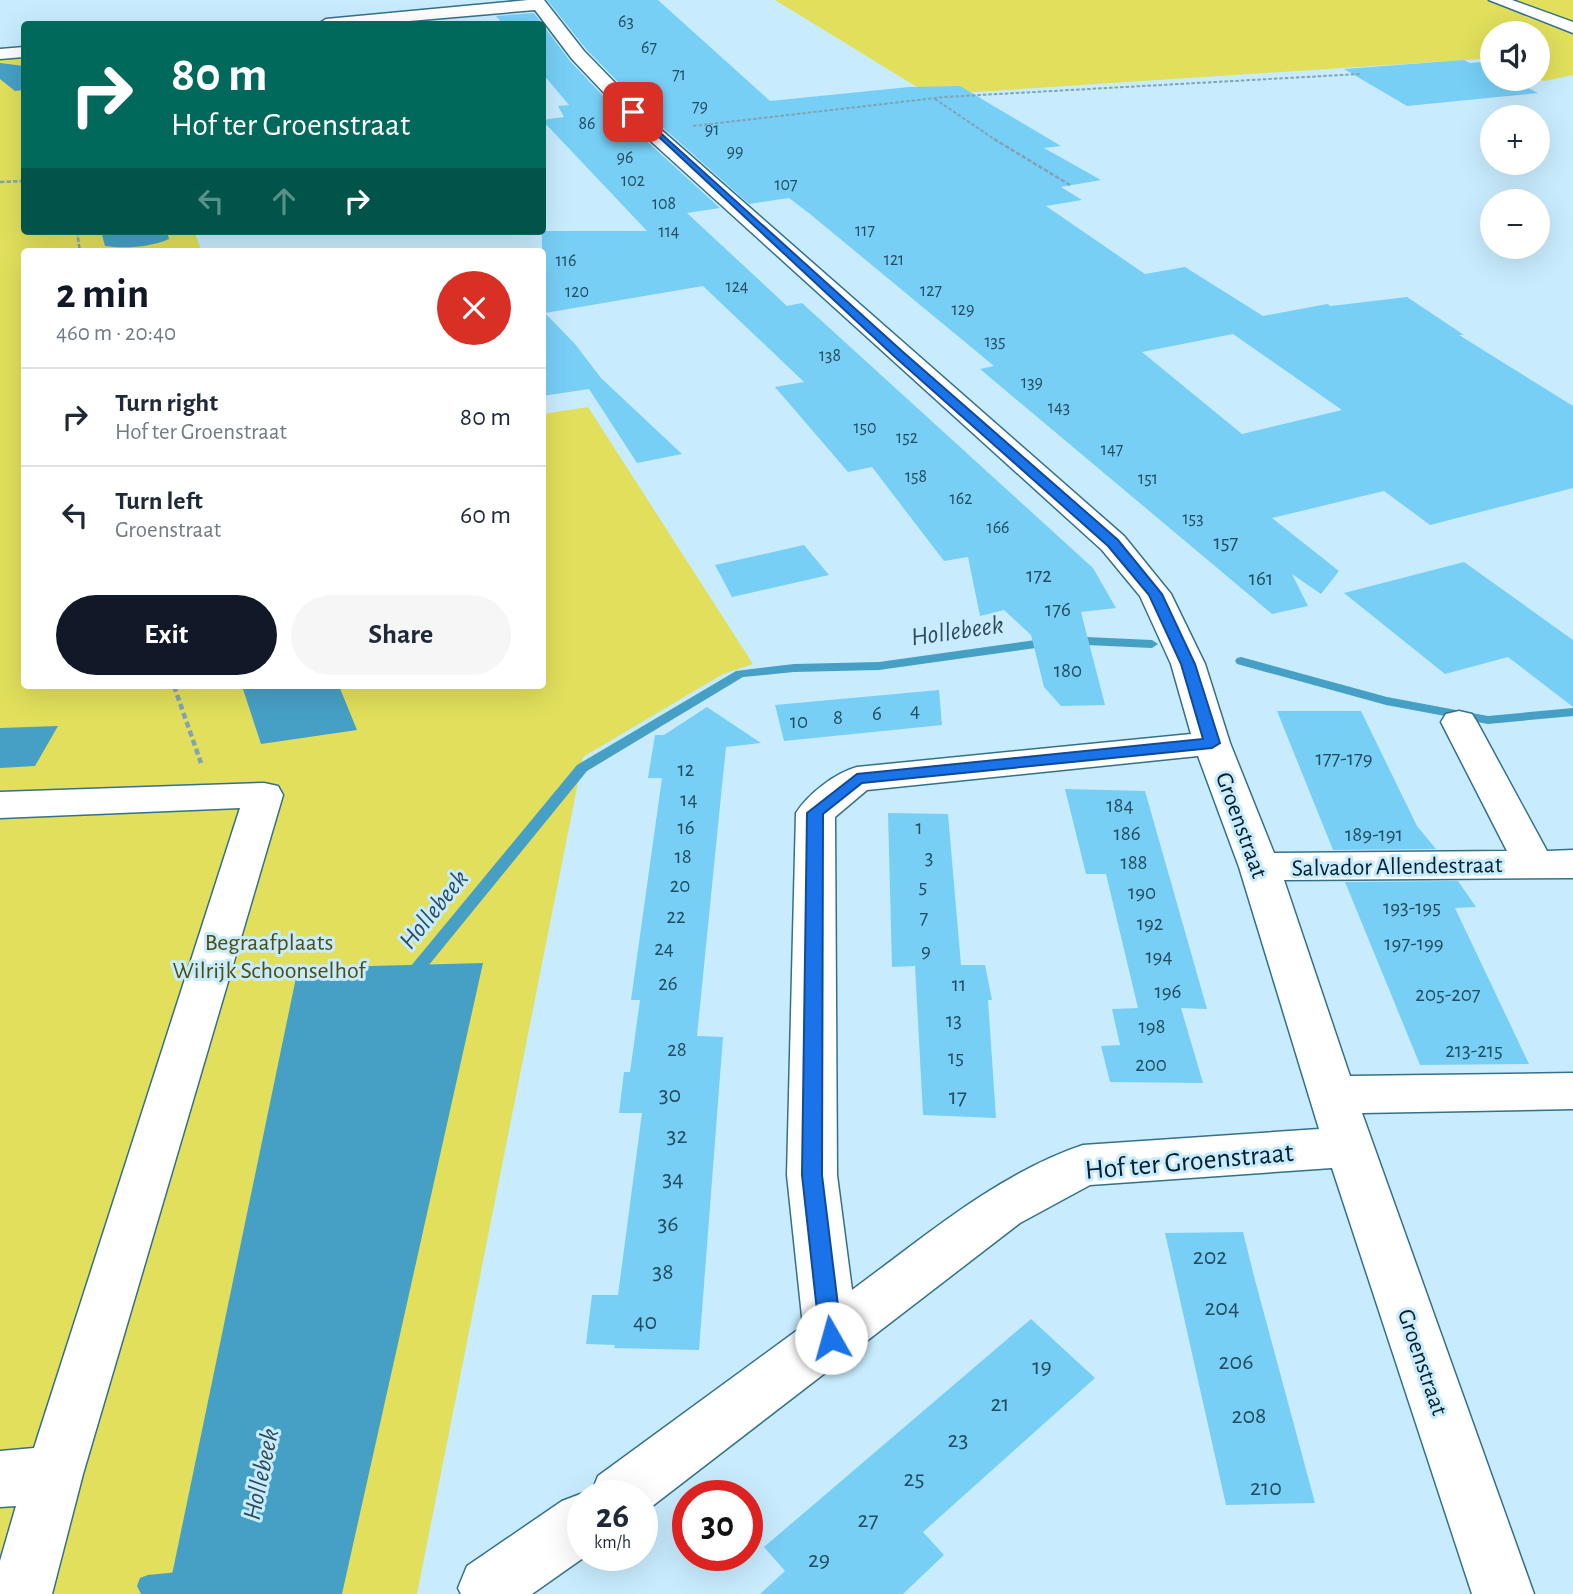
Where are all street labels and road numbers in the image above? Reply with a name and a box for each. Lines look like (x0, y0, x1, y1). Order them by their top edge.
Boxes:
street label: Groenstraat (1211, 769, 1271, 882)
street label: Salvador Allendestraat (1291, 853, 1503, 881)
street label: Hof ter Groenstraat (1084, 1139, 1295, 1185)
street label: Groenstraat (1393, 1306, 1452, 1419)

